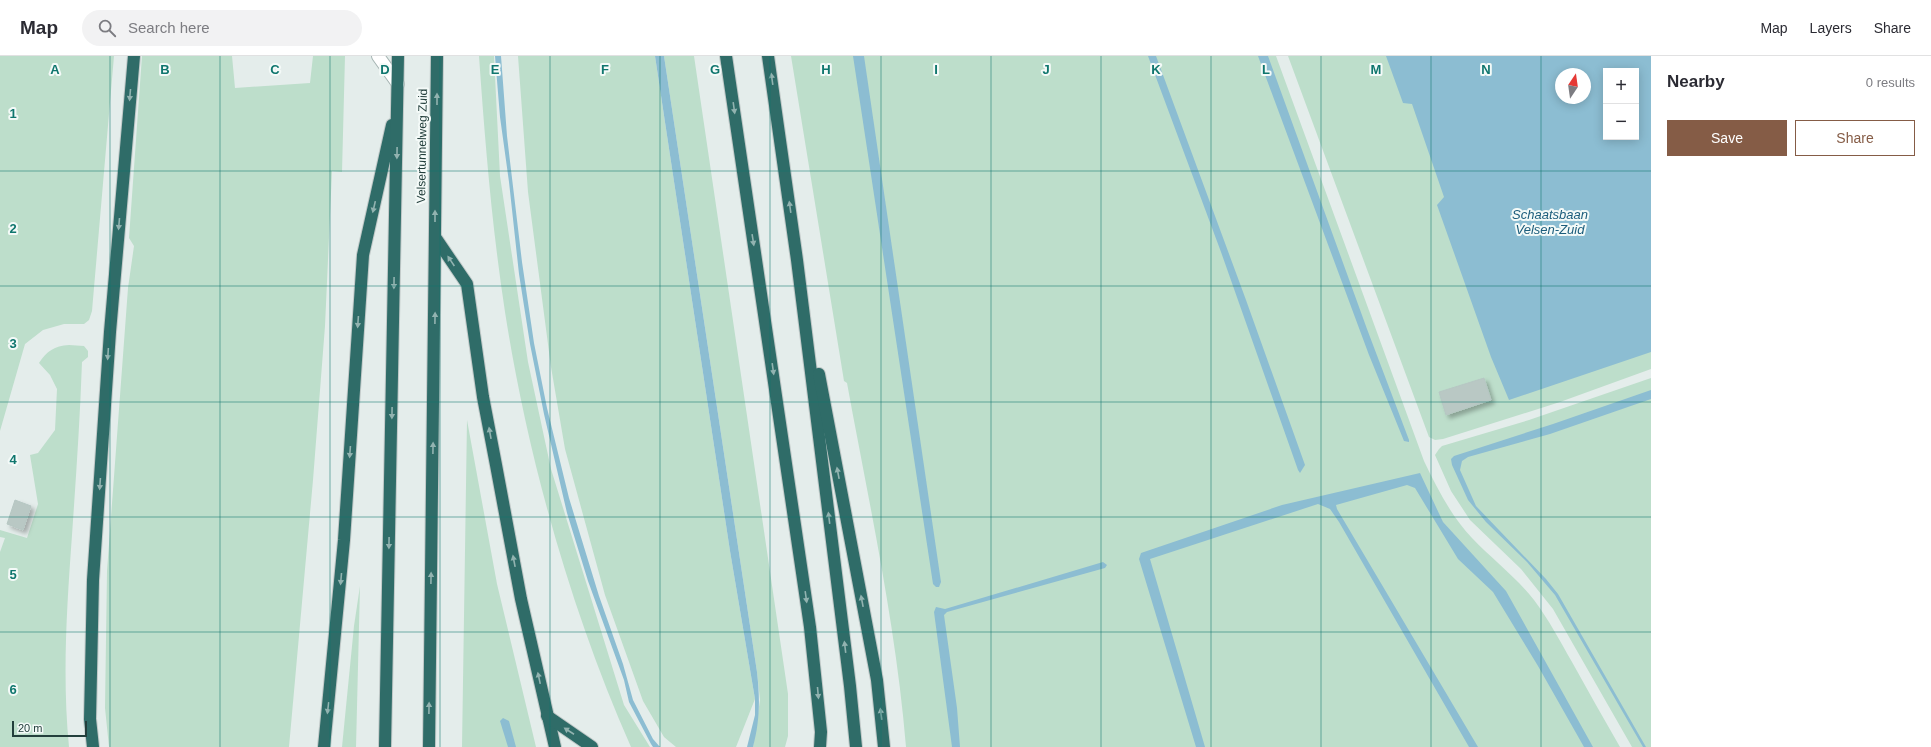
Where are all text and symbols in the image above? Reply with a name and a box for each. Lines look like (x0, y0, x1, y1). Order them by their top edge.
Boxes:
search box (82, 10, 362, 46)
text: Map (20, 17, 58, 38)
icon: search (96, 17, 118, 39)
text: Search here (128, 19, 210, 36)
text: Map (1760, 20, 1788, 36)
text: Layers (1810, 20, 1852, 36)
text: Share (1874, 20, 1911, 36)
text: A (50, 62, 60, 77)
text: B (160, 62, 170, 77)
text: C (270, 62, 280, 77)
text: D (380, 62, 390, 77)
text: E (491, 62, 500, 77)
text: F (601, 62, 609, 77)
text: G (710, 62, 720, 77)
text: H (821, 62, 831, 77)
text: I (934, 62, 938, 77)
text: J (1042, 62, 1050, 77)
text: K (1151, 62, 1161, 77)
text: L (1262, 62, 1270, 77)
text: M (1371, 62, 1381, 77)
text: N (1481, 62, 1491, 77)
north arrow (1555, 68, 1591, 104)
map controls (1603, 68, 1639, 140)
button: + (1603, 68, 1639, 104)
text: Nearby (1667, 72, 1725, 91)
one-way arrow (769, 73, 775, 85)
text: 0 results (1866, 75, 1915, 90)
one-way arrow (127, 89, 134, 101)
street label: Velsertunnelweg Zuid (414, 89, 430, 203)
one-way arrow (434, 92, 440, 105)
one-way arrow (731, 102, 737, 115)
button: − (1603, 104, 1639, 140)
text: 1 (9, 106, 17, 121)
button: Save (1667, 120, 1787, 156)
button: Share (1795, 120, 1915, 156)
one-way arrow (394, 147, 400, 160)
one-way arrow (370, 200, 376, 213)
one-way arrow (787, 201, 793, 213)
water label: Schaatsbaan Velsen-Zuid (1512, 207, 1588, 237)
one-way arrow (432, 209, 438, 222)
one-way arrow (115, 218, 122, 230)
text: 2 (9, 221, 17, 236)
one-way arrow (750, 234, 756, 247)
one-way arrow (447, 255, 455, 266)
one-way arrow (391, 277, 397, 290)
one-way arrow (432, 311, 438, 324)
one-way arrow (355, 316, 362, 328)
text: 3 (9, 336, 17, 351)
one-way arrow (105, 348, 112, 360)
one-way arrow (770, 363, 776, 375)
one-way arrow (389, 407, 395, 420)
one-way arrow (487, 427, 493, 439)
one-way arrow (430, 441, 436, 454)
one-way arrow (347, 446, 353, 459)
text: 4 (9, 452, 17, 467)
one-way arrow (834, 467, 840, 479)
one-way arrow (96, 478, 103, 490)
one-way arrow (826, 512, 832, 524)
one-way arrow (386, 537, 392, 550)
one-way arrow (511, 555, 517, 567)
text: 5 (9, 567, 17, 582)
one-way arrow (428, 571, 434, 584)
one-way arrow (338, 573, 344, 585)
one-way arrow (802, 591, 809, 603)
one-way arrow (859, 595, 865, 607)
one-way arrow (842, 641, 848, 653)
one-way arrow (535, 672, 541, 684)
text: 6 (9, 682, 17, 697)
one-way arrow (815, 687, 821, 699)
one-way arrow (426, 701, 432, 714)
one-way arrow (325, 702, 331, 714)
one-way arrow (878, 708, 884, 720)
scale bar (12, 719, 87, 738)
text: 20 m (18, 722, 42, 734)
one-way arrow (563, 727, 575, 734)

